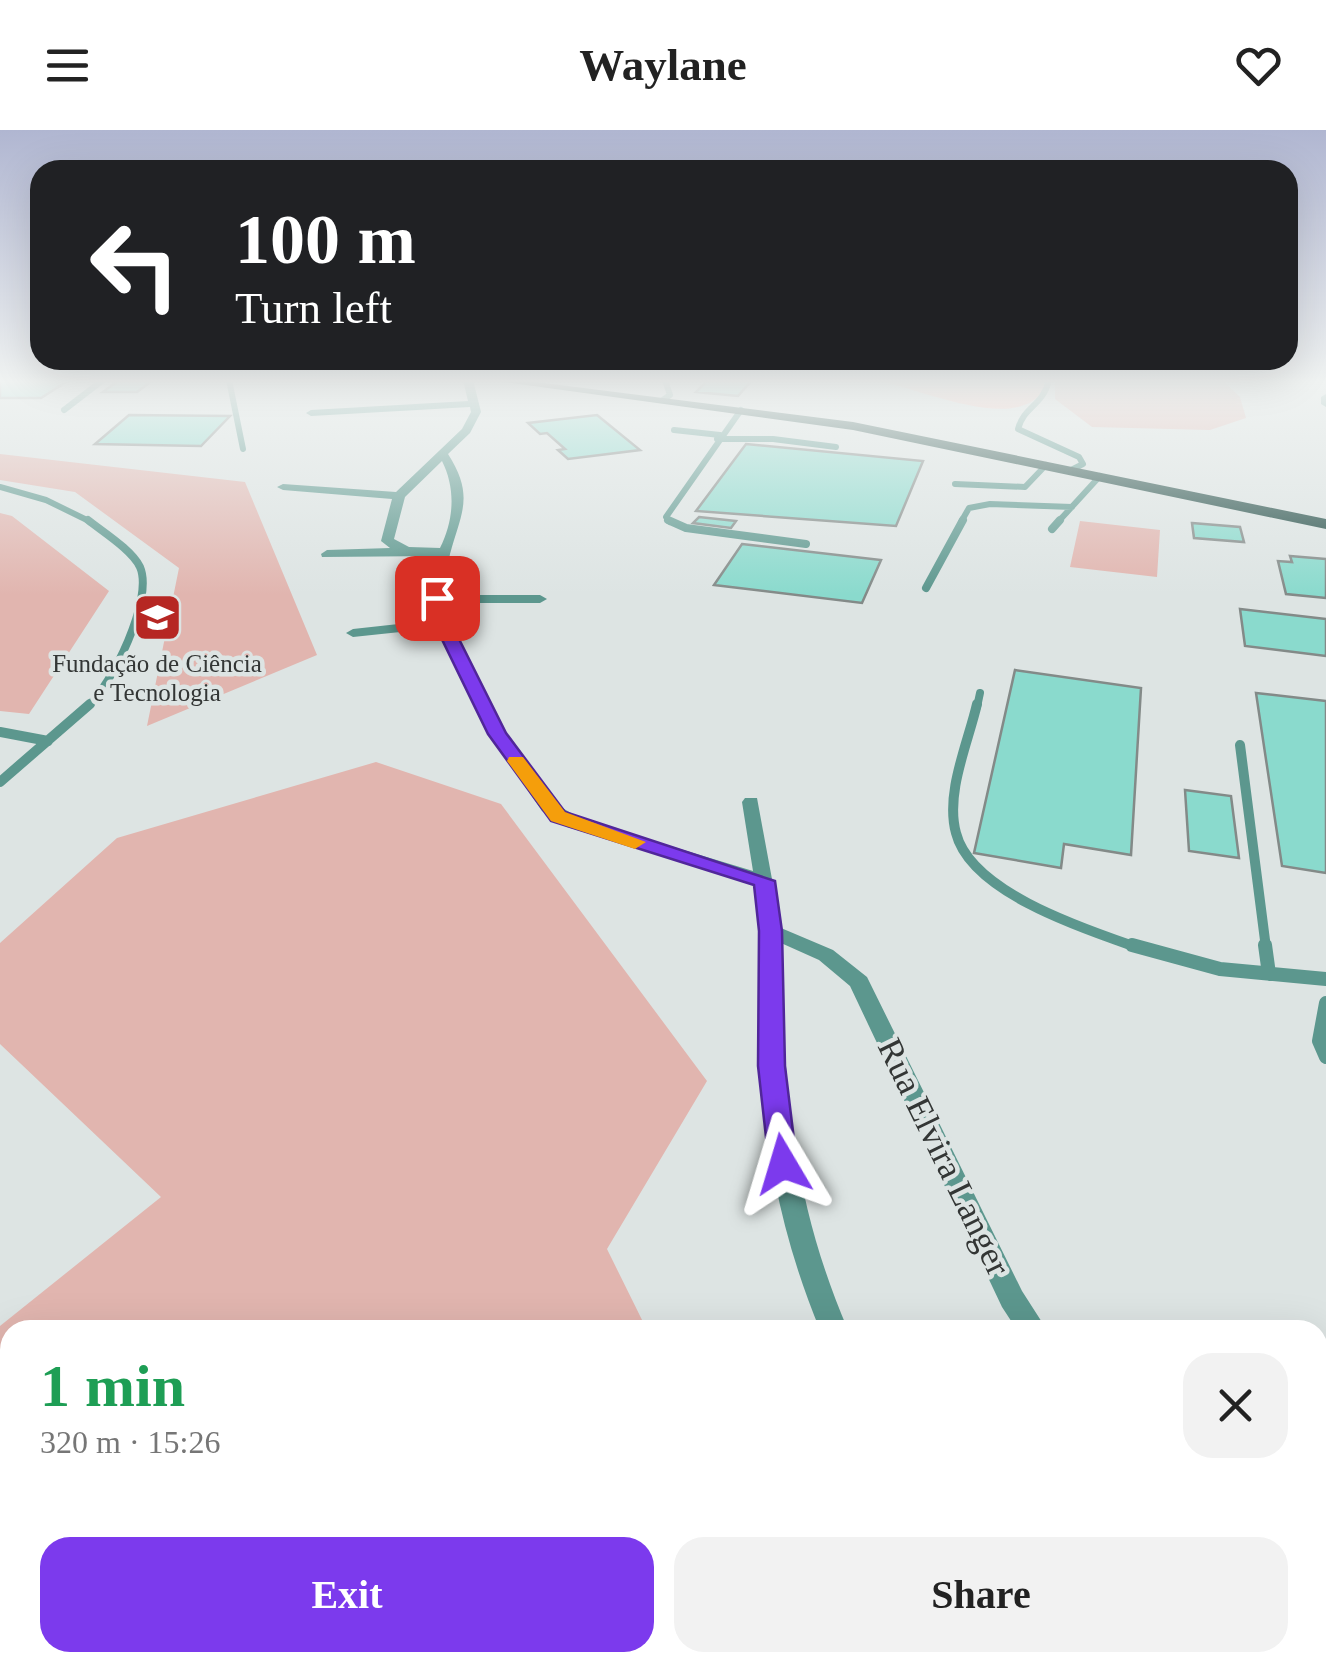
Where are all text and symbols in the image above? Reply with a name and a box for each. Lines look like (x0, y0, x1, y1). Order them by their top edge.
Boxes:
icon: menu (40, 38, 95, 93)
icon: heart (1231, 38, 1286, 93)
text: Waylane (579, 40, 747, 90)
icon: left (70, 200, 200, 330)
text: 100 m (235, 201, 416, 278)
text: Turn left (235, 283, 392, 333)
pin (395, 556, 480, 641)
icon: arrive (410, 571, 465, 626)
school or university icon: Fundação de Ciência e Tecnologia (131, 591, 183, 643)
place label: Fundação de Ciência e Tecnologia (52, 650, 262, 706)
street label: Rua Elvira Langer (870, 1032, 1018, 1282)
position arrow (731, 1112, 835, 1216)
text: 1 min (40, 1353, 185, 1419)
button: close (1183, 1353, 1288, 1458)
text: 320 m · 15:26 (40, 1424, 220, 1460)
button: Exit (40, 1537, 654, 1652)
button: Share (674, 1537, 1288, 1652)

